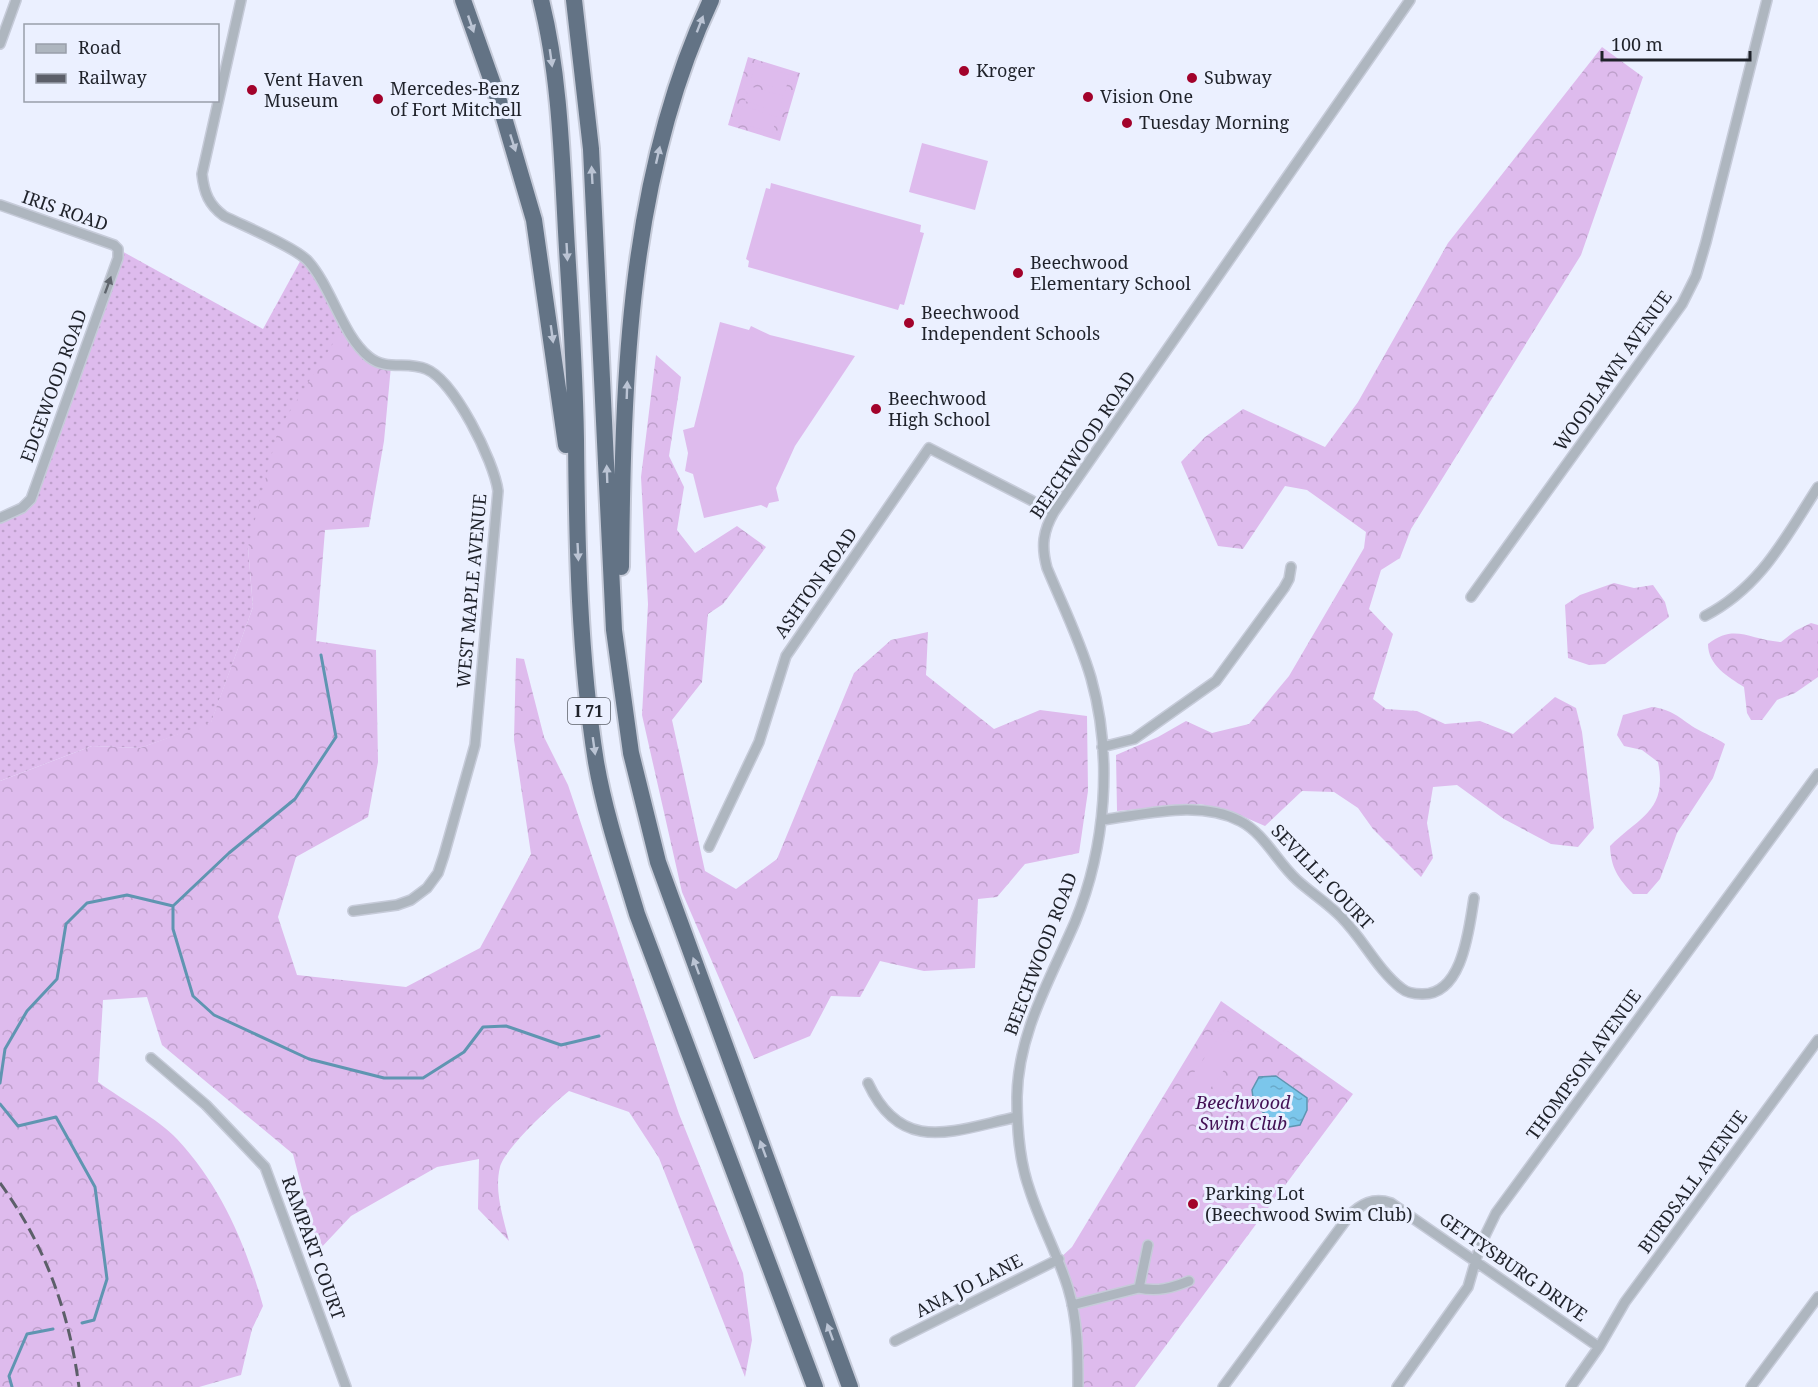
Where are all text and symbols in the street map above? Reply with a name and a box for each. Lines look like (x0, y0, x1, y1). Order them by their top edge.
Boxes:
one-way arrow (467, 15, 477, 33)
one-way arrow (696, 15, 705, 33)
legend (24, 24, 219, 102)
scale bar (1602, 24, 1750, 62)
text: 100 m (1611, 32, 1663, 56)
text: Road (78, 35, 121, 59)
one-way arrow (547, 48, 556, 67)
place label: Kroger (976, 58, 1036, 82)
marker: Kroger (957, 64, 971, 78)
text: Railway (78, 65, 148, 89)
place label: Subway (1204, 65, 1273, 89)
place label: Vent Haven Museum (264, 67, 364, 112)
marker: Subway (1185, 71, 1199, 85)
place label: Mercedes-Benz of Fort Mitchell (390, 76, 522, 121)
marker: Vent Haven Museum (245, 83, 259, 97)
place label: Vision One (1100, 84, 1193, 108)
marker: Vision One (1081, 90, 1095, 104)
marker: Mercedes-Benz of Fort Mitchell (371, 92, 385, 106)
place label: Tuesday Morning (1139, 110, 1290, 134)
marker: Tuesday Morning (1120, 116, 1134, 130)
one-way arrow (509, 134, 518, 152)
one-way arrow (654, 146, 663, 165)
one-way arrow (587, 165, 597, 184)
street label: IRIS ROAD (19, 184, 112, 236)
one-way arrow (563, 242, 572, 261)
place label: Beechwood Elementary School (1030, 250, 1191, 295)
marker: Beechwood Elementary School (1011, 266, 1025, 280)
one-way arrow (103, 276, 113, 294)
street label: WOODLAWN AVENUE (1548, 285, 1677, 455)
place label: Beechwood Independent Schools (921, 300, 1100, 345)
street label: EDGEWOOD ROAD (14, 306, 92, 466)
marker: Beechwood Independent Schools (902, 316, 916, 330)
one-way arrow (547, 324, 556, 343)
street label: BEECHWOOD ROAD (1024, 366, 1140, 523)
one-way arrow (622, 380, 631, 399)
place label: Beechwood High School (888, 386, 991, 431)
marker: Beechwood High School (869, 402, 883, 416)
one-way arrow (602, 465, 611, 484)
street label: WEST MAPLE AVENUE (451, 493, 491, 689)
street label: ASHTON ROAD (768, 523, 862, 642)
one-way arrow (573, 542, 582, 561)
road number: I 71 (568, 698, 610, 724)
one-way arrow (590, 736, 599, 755)
street label: SEVILLE COURT (1266, 819, 1379, 934)
street label: BEECHWOOD ROAD (998, 869, 1082, 1039)
one-way arrow (691, 957, 700, 975)
street label: THOMPSON AVENUE (1520, 984, 1646, 1144)
park label: Beechwood Swim Club (1195, 1090, 1291, 1135)
street label: BURDSALL AVENUE (1632, 1105, 1752, 1258)
one-way arrow (758, 1140, 767, 1158)
street label: RAMPART COURT (277, 1173, 351, 1323)
place label: Parking Lot (Beechwood Swim Club) (1205, 1181, 1413, 1226)
marker: Parking Lot (Beechwood Swim Club) (1186, 1197, 1200, 1211)
street label: GETTYSBURG DRIVE (1435, 1206, 1592, 1326)
street label: ANA JO LANE (911, 1248, 1026, 1322)
one-way arrow (824, 1323, 834, 1341)

